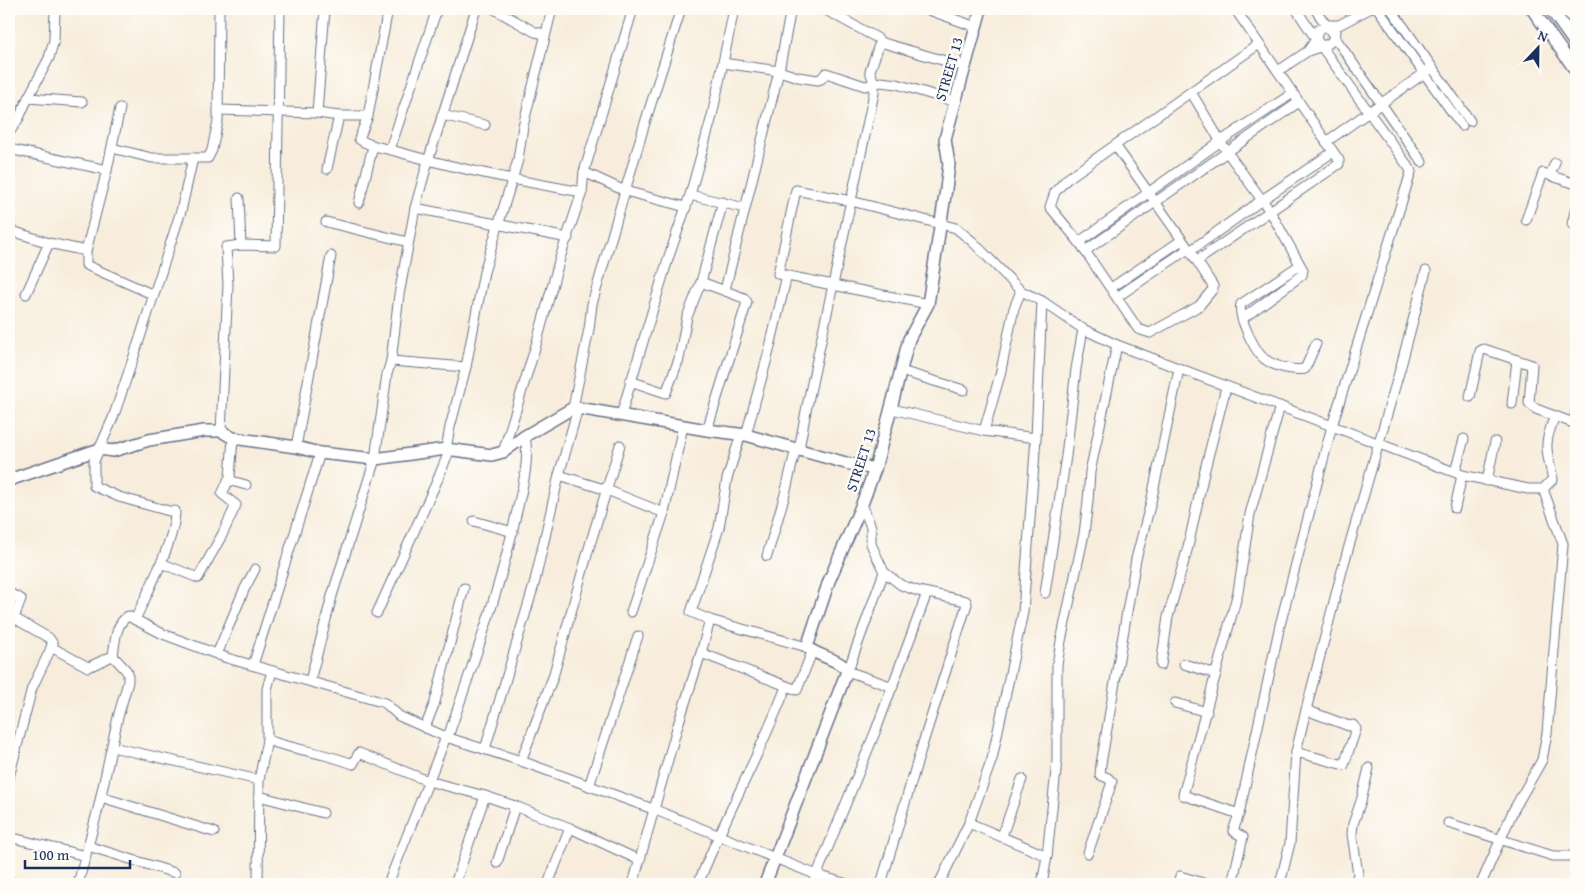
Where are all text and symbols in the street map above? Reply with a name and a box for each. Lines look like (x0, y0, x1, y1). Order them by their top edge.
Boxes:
north arrow (1512, 22, 1562, 72)
text: N (1535, 25, 1552, 47)
street label: STREET 13 (929, 34, 968, 103)
street label: STREET 13 (840, 425, 881, 494)
scale bar (25, 838, 130, 870)
text: 100 m (32, 844, 70, 865)

